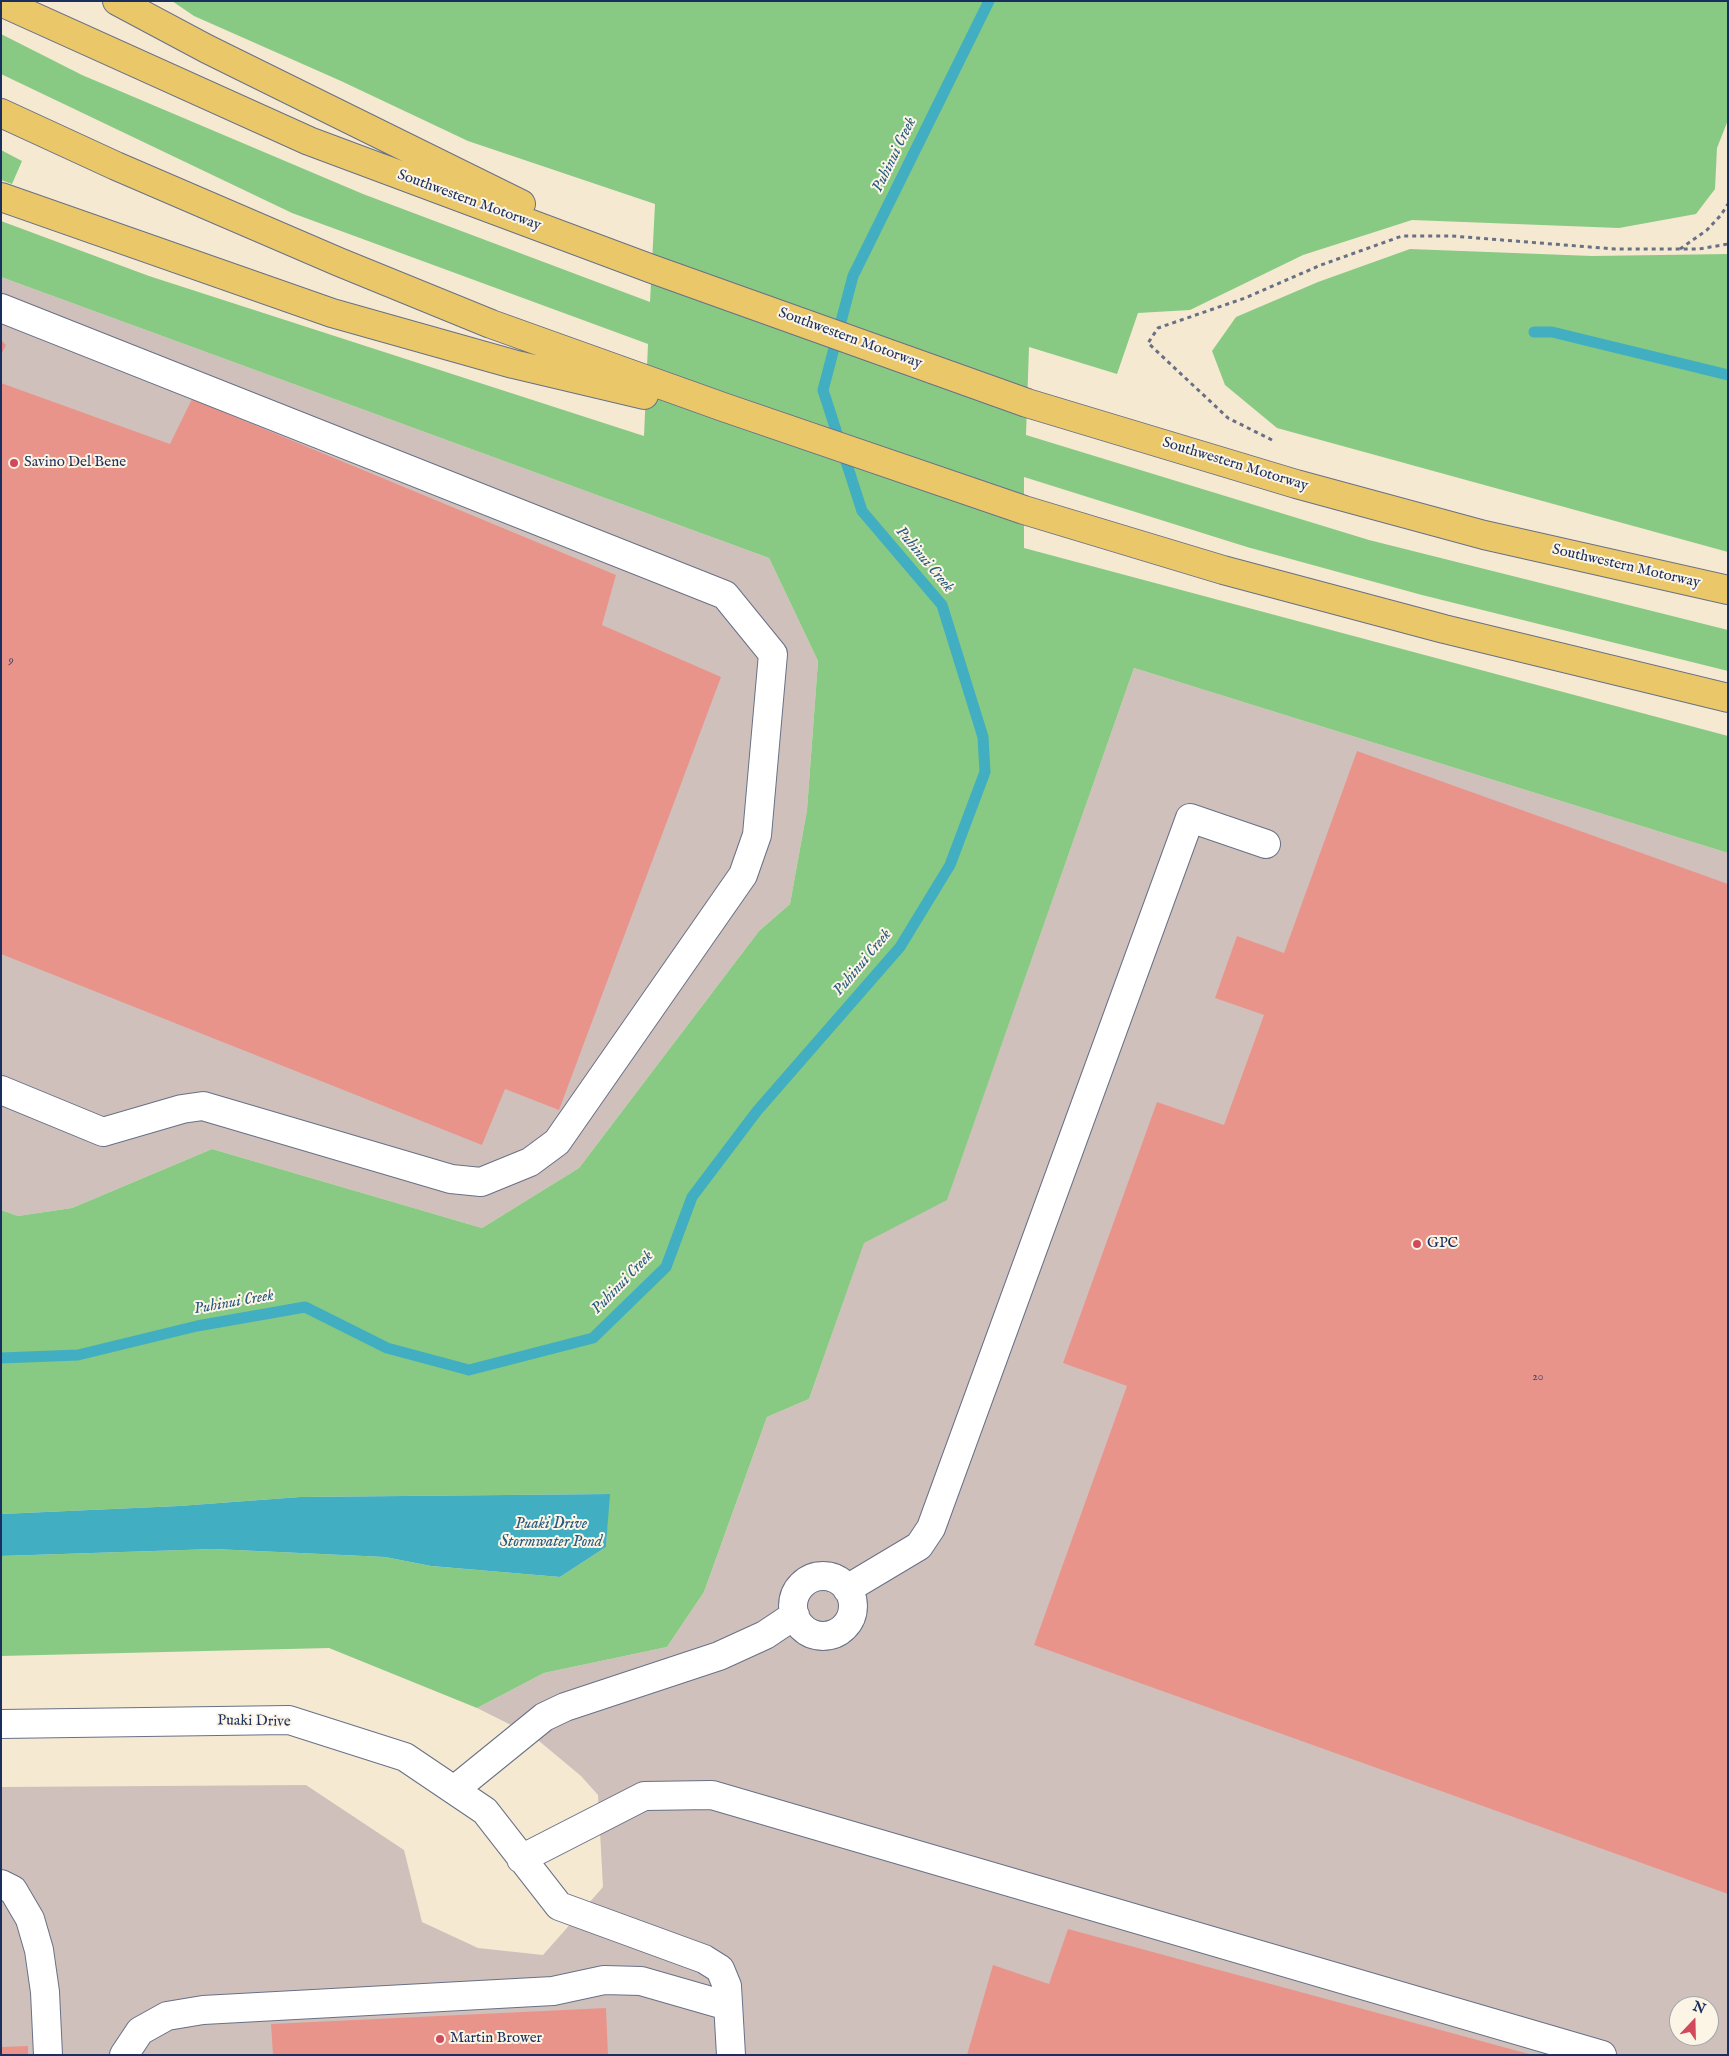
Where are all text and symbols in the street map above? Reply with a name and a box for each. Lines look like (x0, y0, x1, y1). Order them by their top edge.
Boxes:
water label: Puhinui Creek (869, 114, 921, 196)
street label: Southwestern Motorway (395, 167, 543, 235)
street label: Southwestern Motorway (776, 305, 924, 373)
street label: Southwestern Motorway (1160, 434, 1310, 496)
place label: Savino Del Bene (24, 454, 126, 472)
marker: Savino Del Bene (8, 457, 20, 469)
water label: Puhinui Creek (891, 523, 957, 597)
street label: Southwestern Motorway (1550, 541, 1702, 593)
house number: 9 (8, 655, 14, 669)
water label: Puhinui Creek (830, 926, 896, 1000)
place label: GPC (1427, 1235, 1458, 1253)
marker: GPC (1411, 1238, 1423, 1250)
water label: Puhinui Creek (588, 1247, 658, 1319)
water label: Puhinui Creek (193, 1287, 275, 1319)
house number: 20 (1532, 1371, 1544, 1385)
water label: Puaki Drive Stormwater Pond (500, 1515, 602, 1553)
street label: Puaki Drive (217, 1712, 291, 1732)
north arrow (1669, 1996, 1719, 2046)
text: N (1690, 1997, 1708, 2019)
place label: Martin Brower (450, 2030, 542, 2048)
marker: Martin Brower (434, 2033, 446, 2045)

